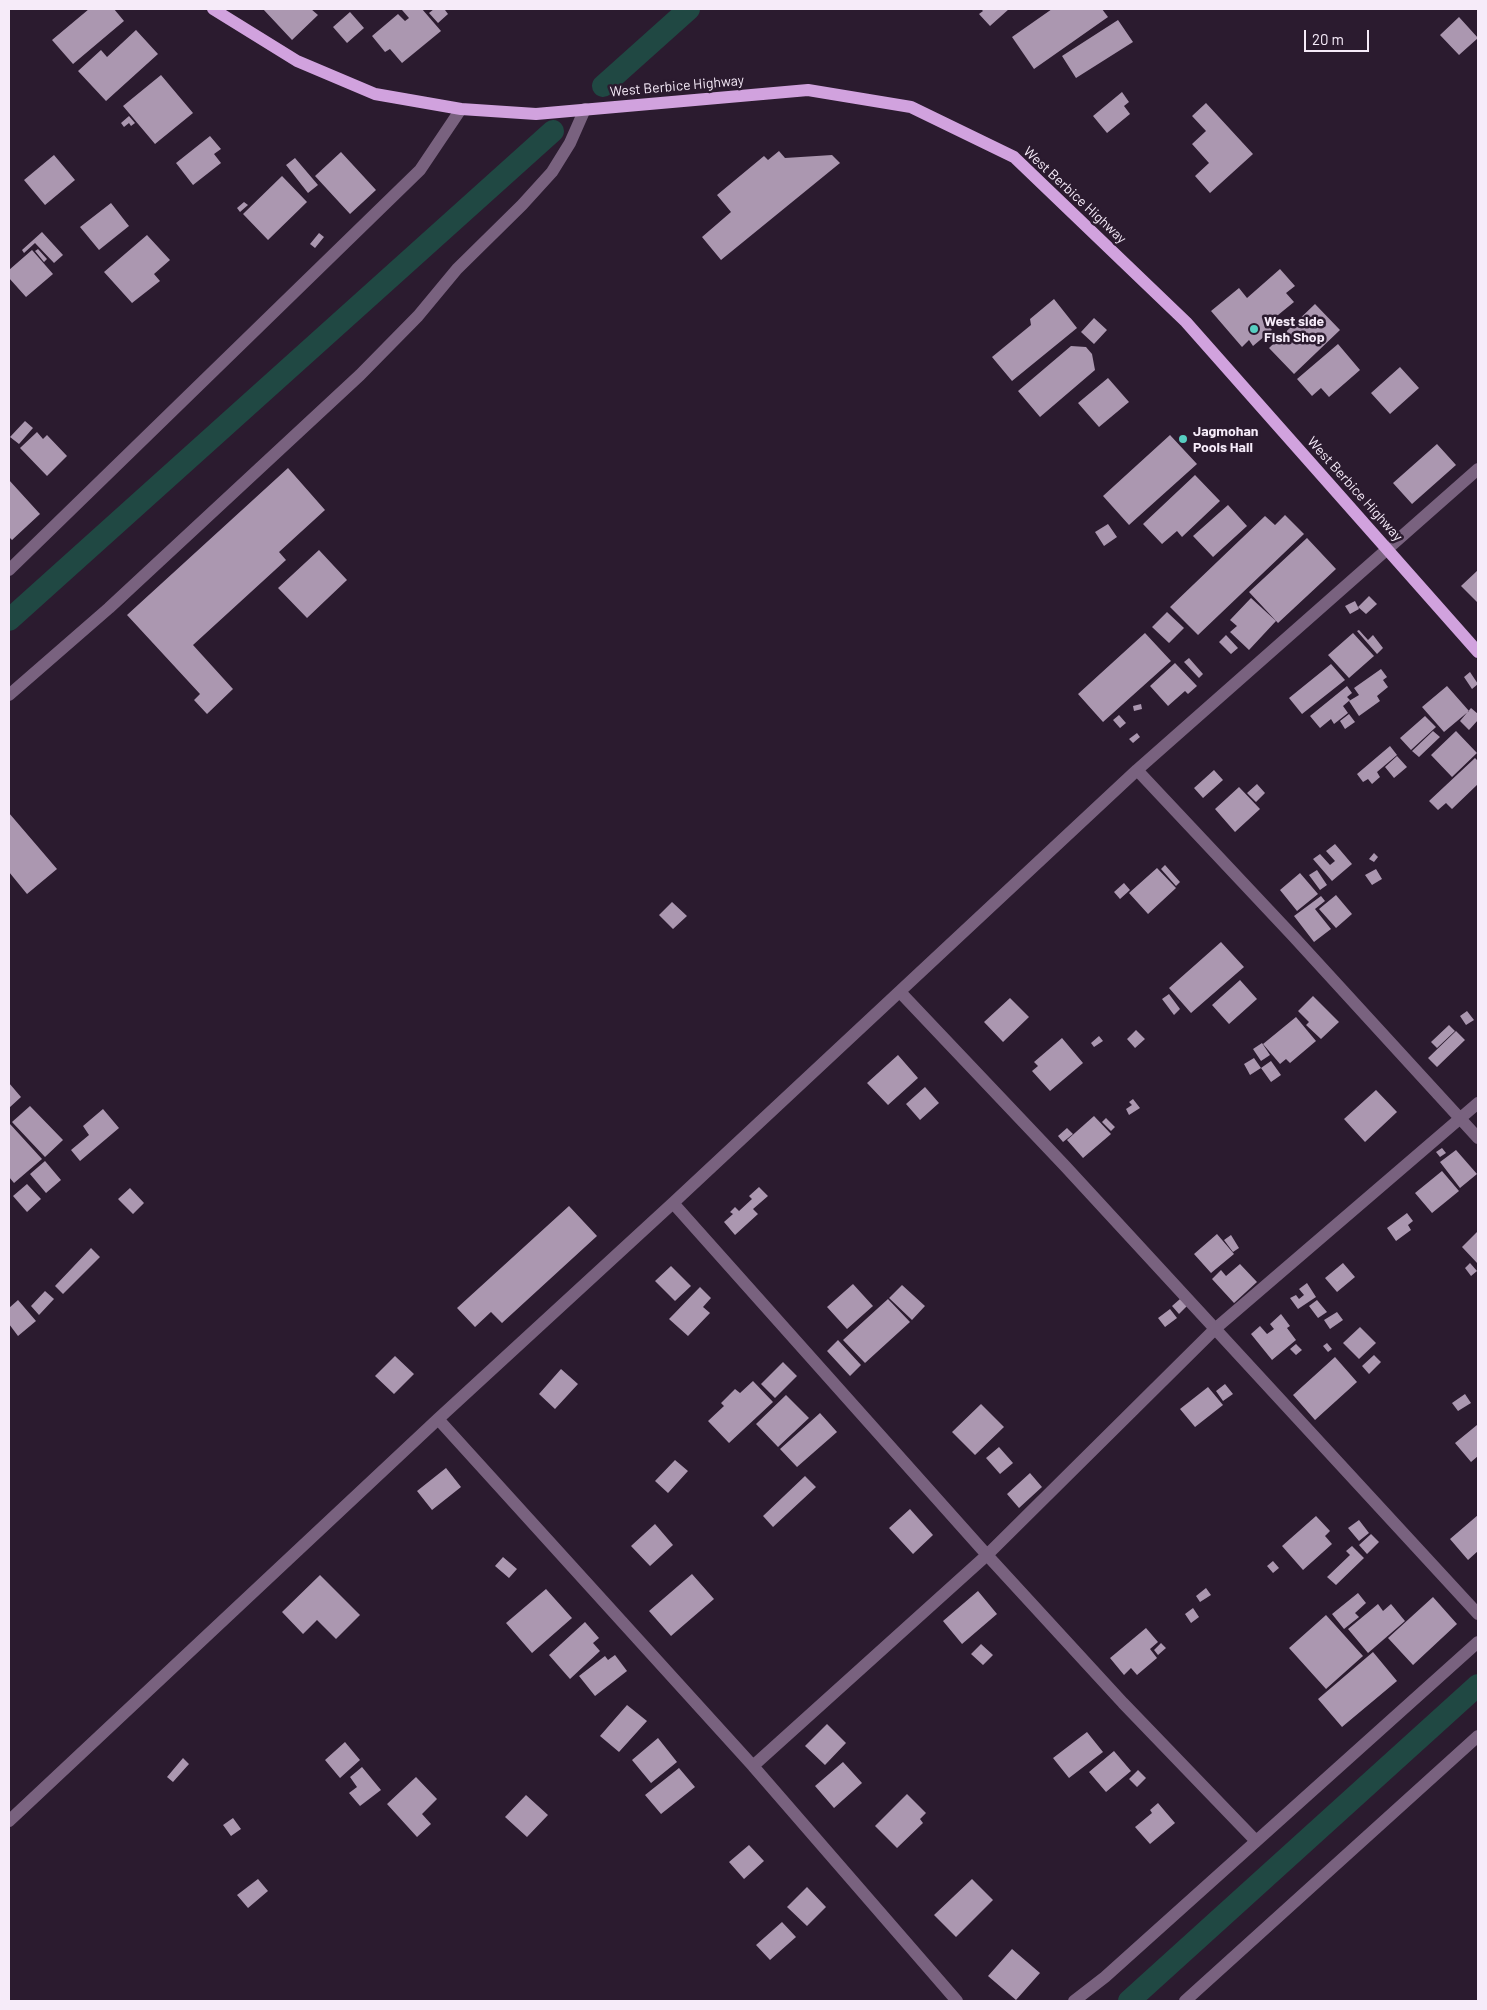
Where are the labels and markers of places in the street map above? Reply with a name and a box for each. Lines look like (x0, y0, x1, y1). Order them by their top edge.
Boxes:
place label: West side Fish Shop (1264, 313, 1325, 346)
marker: West side Fish Shop (1248, 323, 1260, 335)
place label: Jagmohan Pools Hall (1193, 423, 1258, 456)
marker: Jagmohan Pools Hall (1177, 433, 1189, 445)

